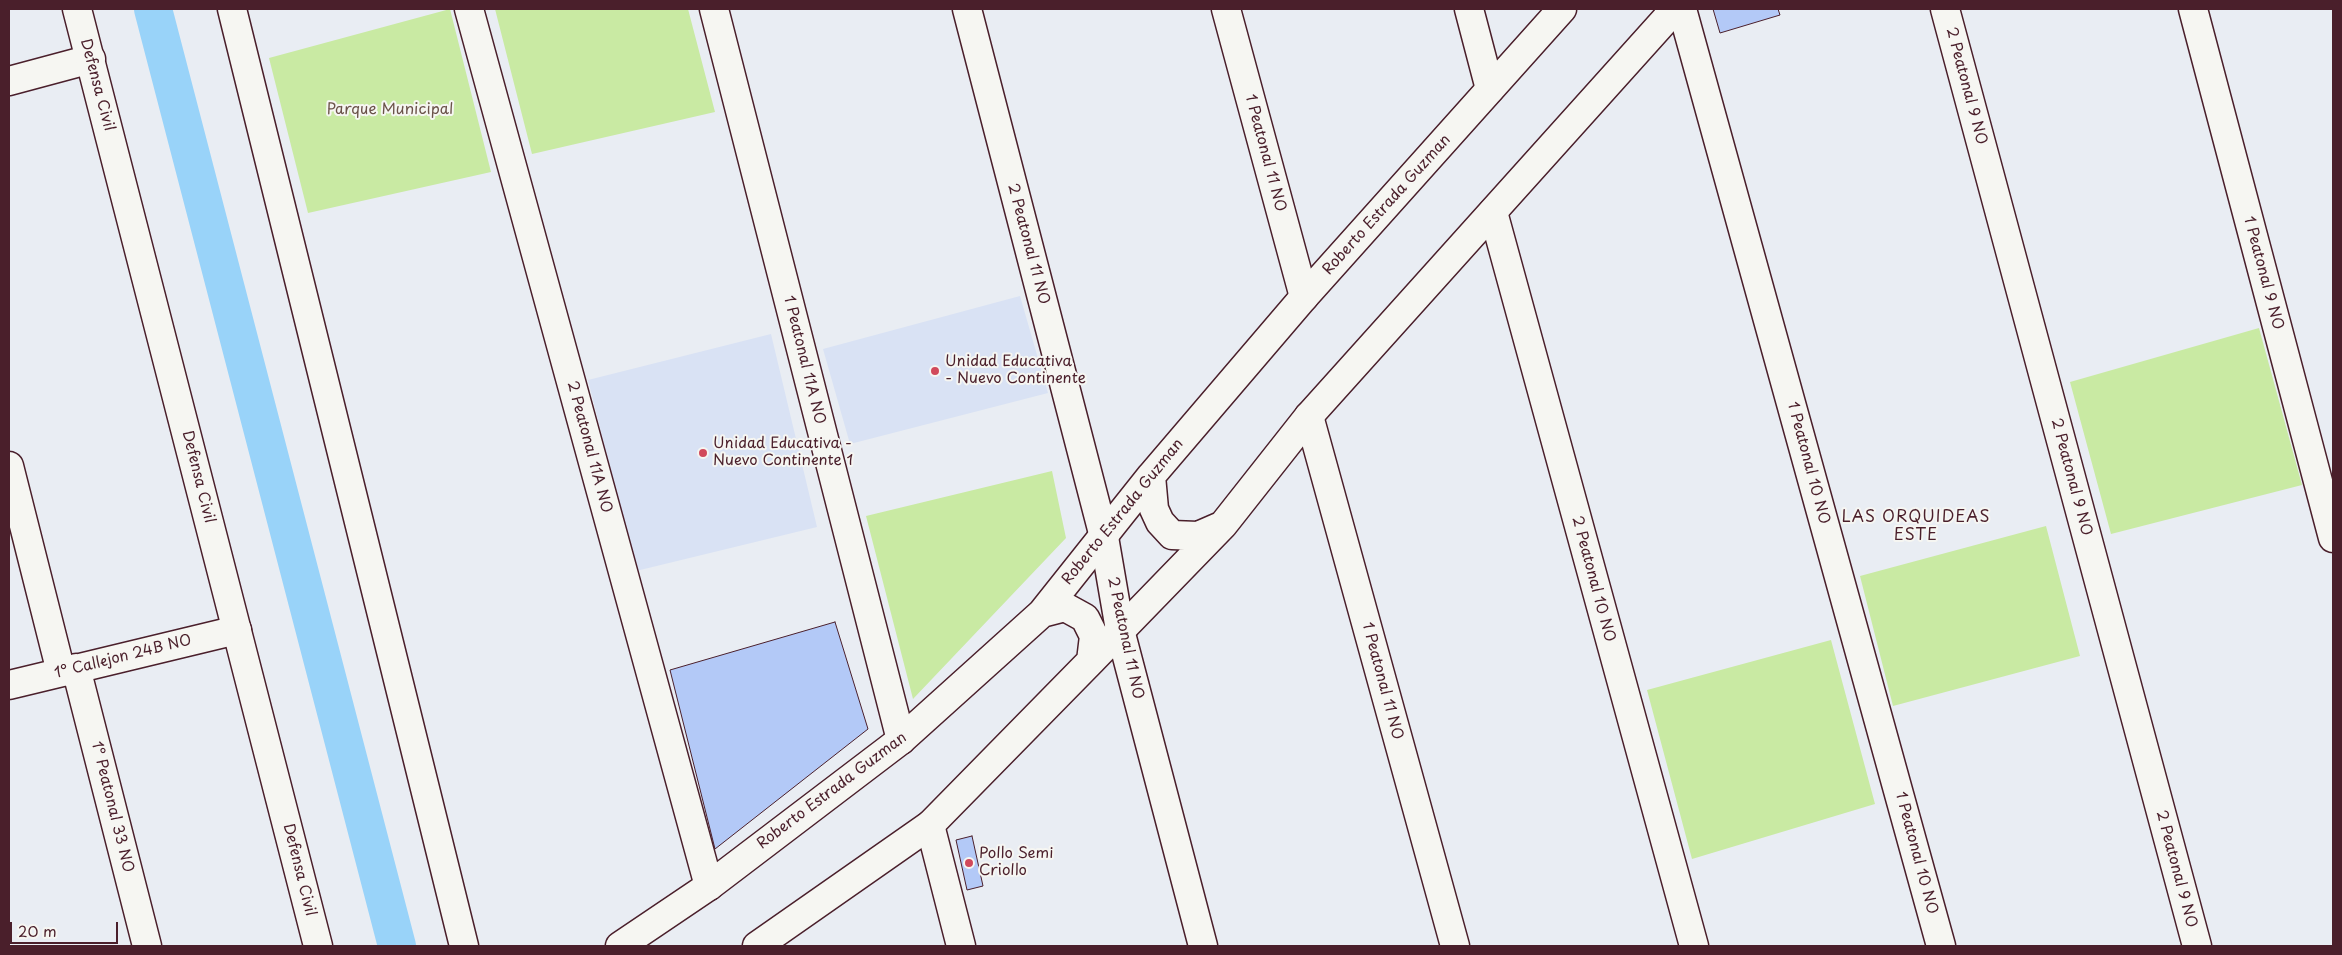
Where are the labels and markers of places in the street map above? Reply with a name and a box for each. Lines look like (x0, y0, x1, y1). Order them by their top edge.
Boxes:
place label: Unidad Educativa - Nuevo Continente (945, 353, 1086, 388)
marker: Unidad Educativa - Nuevo Continente (929, 365, 941, 377)
place label: Unidad Educativa - Nuevo Continente 1 (713, 435, 853, 470)
marker: Unidad Educativa - Nuevo Continente 1 (697, 447, 709, 459)
place label: Pollo Semi Criollo (979, 845, 1053, 880)
marker: Pollo Semi Criollo (963, 857, 975, 869)

